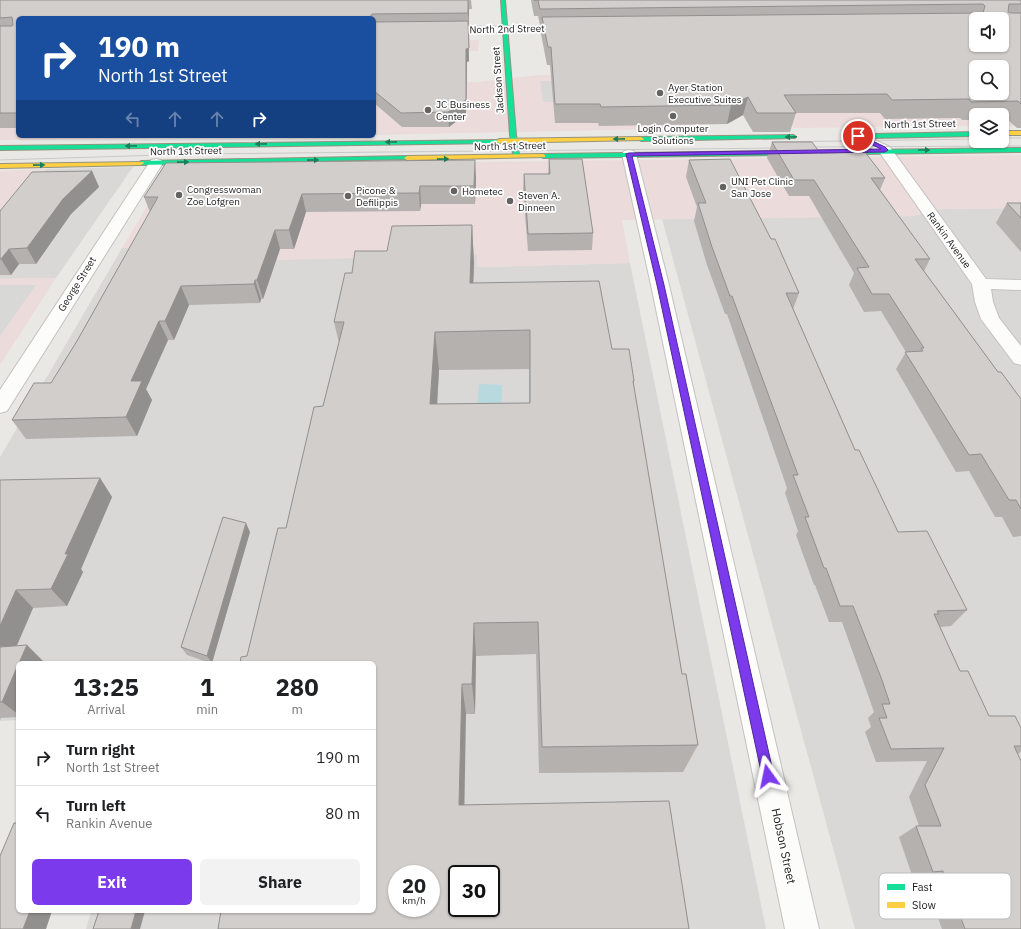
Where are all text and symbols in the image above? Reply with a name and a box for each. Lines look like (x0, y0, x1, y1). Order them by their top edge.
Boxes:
map controls (969, 12, 1009, 148)
button: sound (969, 12, 1009, 52)
street label: North 2nd Street (469, 22, 545, 36)
text: 190 m (98, 28, 180, 65)
icon: right (32, 32, 84, 84)
street label: Jackson Street (489, 46, 507, 114)
button: search (969, 60, 1009, 100)
text: North 1st Street (98, 64, 228, 87)
place label: Ayer Station Executive Suites (668, 81, 742, 106)
marker: Ayer Station Executive Suites (655, 88, 665, 98)
place label: JC Business Center (436, 98, 490, 123)
marker: JC Business Center (423, 105, 433, 115)
icon: left (122, 108, 144, 130)
icon: ahead (164, 108, 186, 130)
icon: ahead (206, 108, 228, 130)
icon: right (248, 108, 270, 130)
button: layers (969, 108, 1009, 148)
marker: Login Computer Solutions (668, 111, 678, 121)
street label: North 1st Street (884, 117, 957, 131)
pin (841, 119, 875, 153)
place label: Login Computer Solutions (638, 122, 709, 147)
icon: arrive (847, 125, 869, 147)
one-way arrow (784, 134, 797, 140)
one-way arrow (612, 136, 625, 142)
one-way arrow (384, 139, 397, 145)
street label: North 1st Street (474, 139, 547, 153)
one-way arrow (254, 141, 267, 147)
one-way arrow (124, 143, 137, 149)
street label: North 1st Street (150, 144, 223, 158)
one-way arrow (918, 147, 930, 154)
one-way arrow (437, 155, 449, 162)
one-way arrow (307, 157, 319, 164)
one-way arrow (177, 159, 190, 165)
one-way arrow (33, 162, 45, 169)
place label: UNI Pet Clinic San Jose (731, 175, 793, 200)
marker: UNI Pet Clinic San Jose (718, 182, 728, 192)
place label: Congresswoman Zoe Lofgren (187, 183, 261, 208)
place label: Picone & Defilippis (356, 184, 398, 209)
place label: Hometec (462, 185, 503, 198)
marker: Hometec (449, 186, 459, 196)
place label: Steven A. Dinneen (518, 189, 560, 214)
marker: Congresswoman Zoe Lofgren (174, 190, 184, 200)
marker: Picone & Defilippis (343, 191, 353, 201)
marker: Steven A. Dinneen (505, 196, 515, 206)
street label: Rankin Avenue (924, 209, 974, 271)
street label: George Street (55, 254, 99, 314)
text: 13:25 (73, 671, 139, 703)
text: 1 (200, 671, 214, 703)
text: 280 (275, 671, 319, 703)
text: Arrival (87, 701, 125, 718)
text: min (196, 701, 218, 718)
text: m (291, 701, 303, 718)
text: Turn right (66, 740, 135, 759)
icon: right (32, 747, 54, 769)
text: 190 m (316, 748, 360, 767)
position arrow (747, 755, 789, 797)
text: North 1st Street (66, 759, 160, 776)
text: Turn left (66, 796, 126, 815)
icon: left (32, 803, 54, 825)
text: 80 m (325, 804, 360, 823)
street label: Hobson Street (769, 807, 799, 885)
text: Rankin Avenue (66, 815, 152, 832)
button: Exit (32, 859, 192, 905)
button: Share (200, 859, 360, 905)
speed limit sign: 30 (448, 865, 500, 917)
text: 20 (402, 872, 426, 899)
legend (879, 873, 1011, 919)
text: Fast (912, 880, 933, 894)
text: km/h (402, 894, 426, 907)
text: Slow (912, 898, 936, 912)

